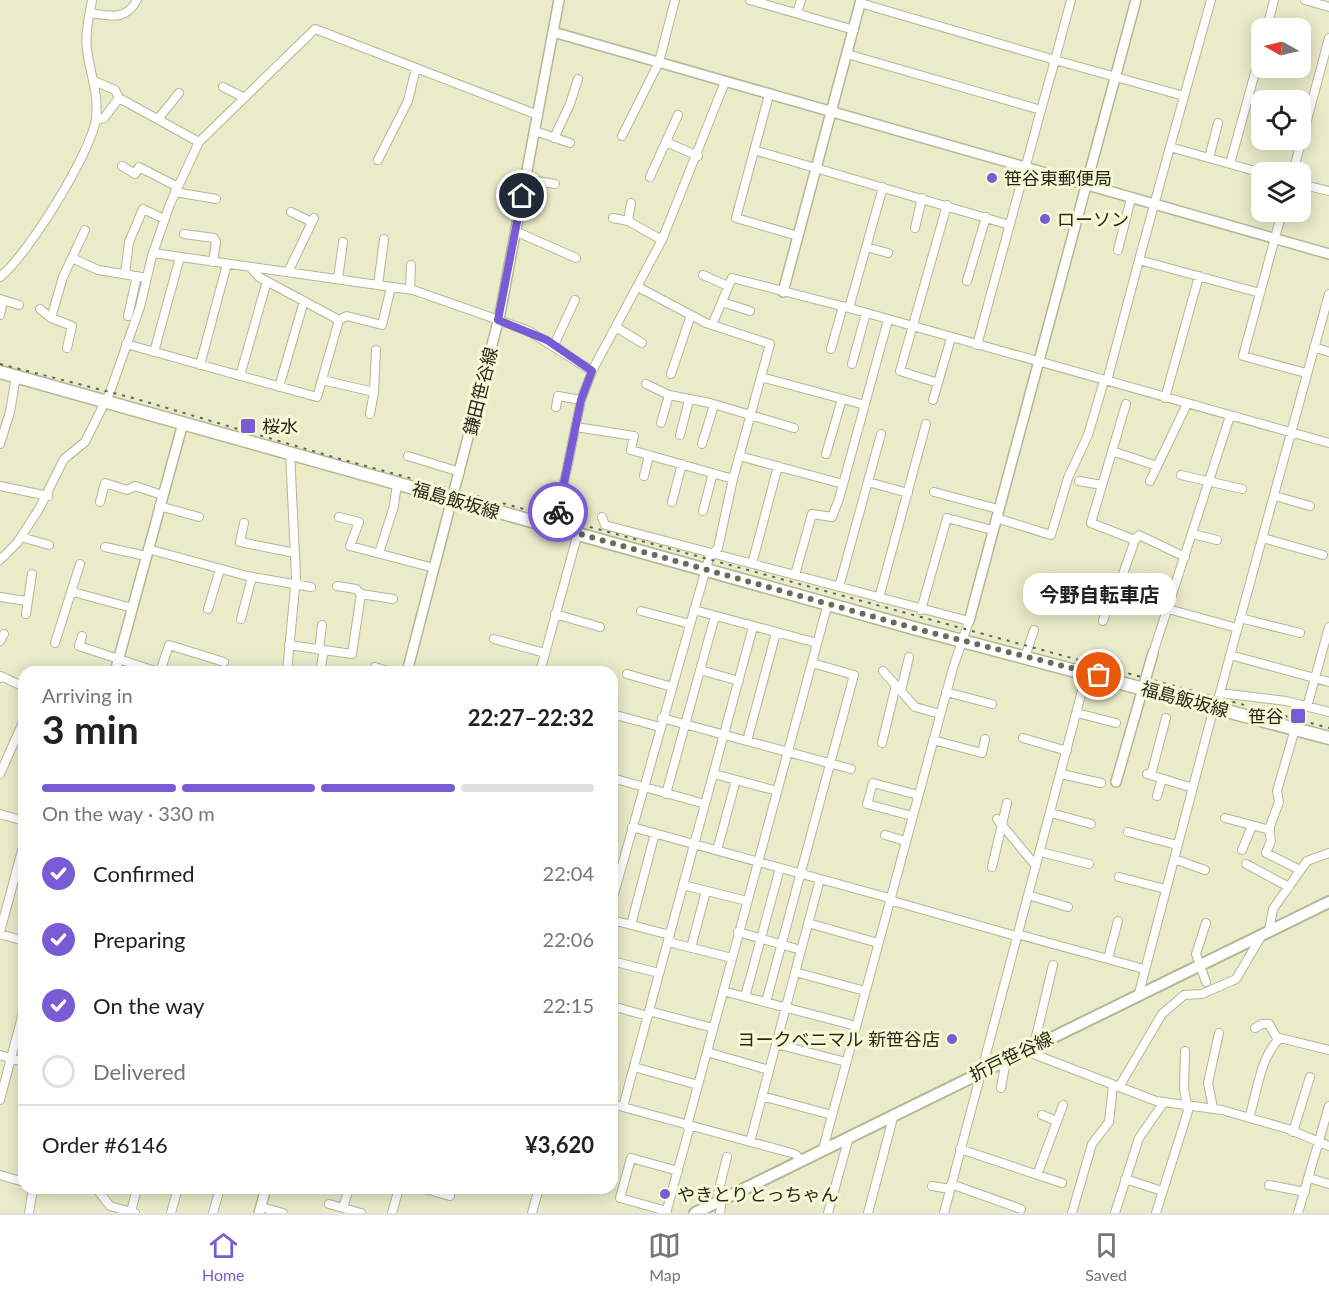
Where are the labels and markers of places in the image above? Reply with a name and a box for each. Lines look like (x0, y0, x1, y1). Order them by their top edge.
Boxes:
place label: 笹谷東郵便局 (1004, 167, 1112, 189)
pin (496, 170, 547, 221)
marker: 笹谷東郵便局 (985, 171, 999, 185)
place label: ローソン (1057, 208, 1129, 230)
marker: ローソン (1038, 212, 1052, 226)
place label: 桜水 (262, 415, 298, 437)
marker: 桜水 (239, 417, 257, 435)
callout: 今野自転車店 (1022, 573, 1176, 615)
pin (1073, 649, 1124, 700)
place label: 笹谷 (1248, 705, 1284, 727)
marker: 笹谷 (1289, 707, 1307, 725)
place label: ヨークベニマル 新笹谷店 (737, 1028, 940, 1050)
marker: ヨークベニマル 新笹谷店 (945, 1032, 959, 1046)
place label: やきとりとっちゃん (677, 1183, 838, 1205)
marker: やきとりとっちゃん (658, 1187, 672, 1201)

